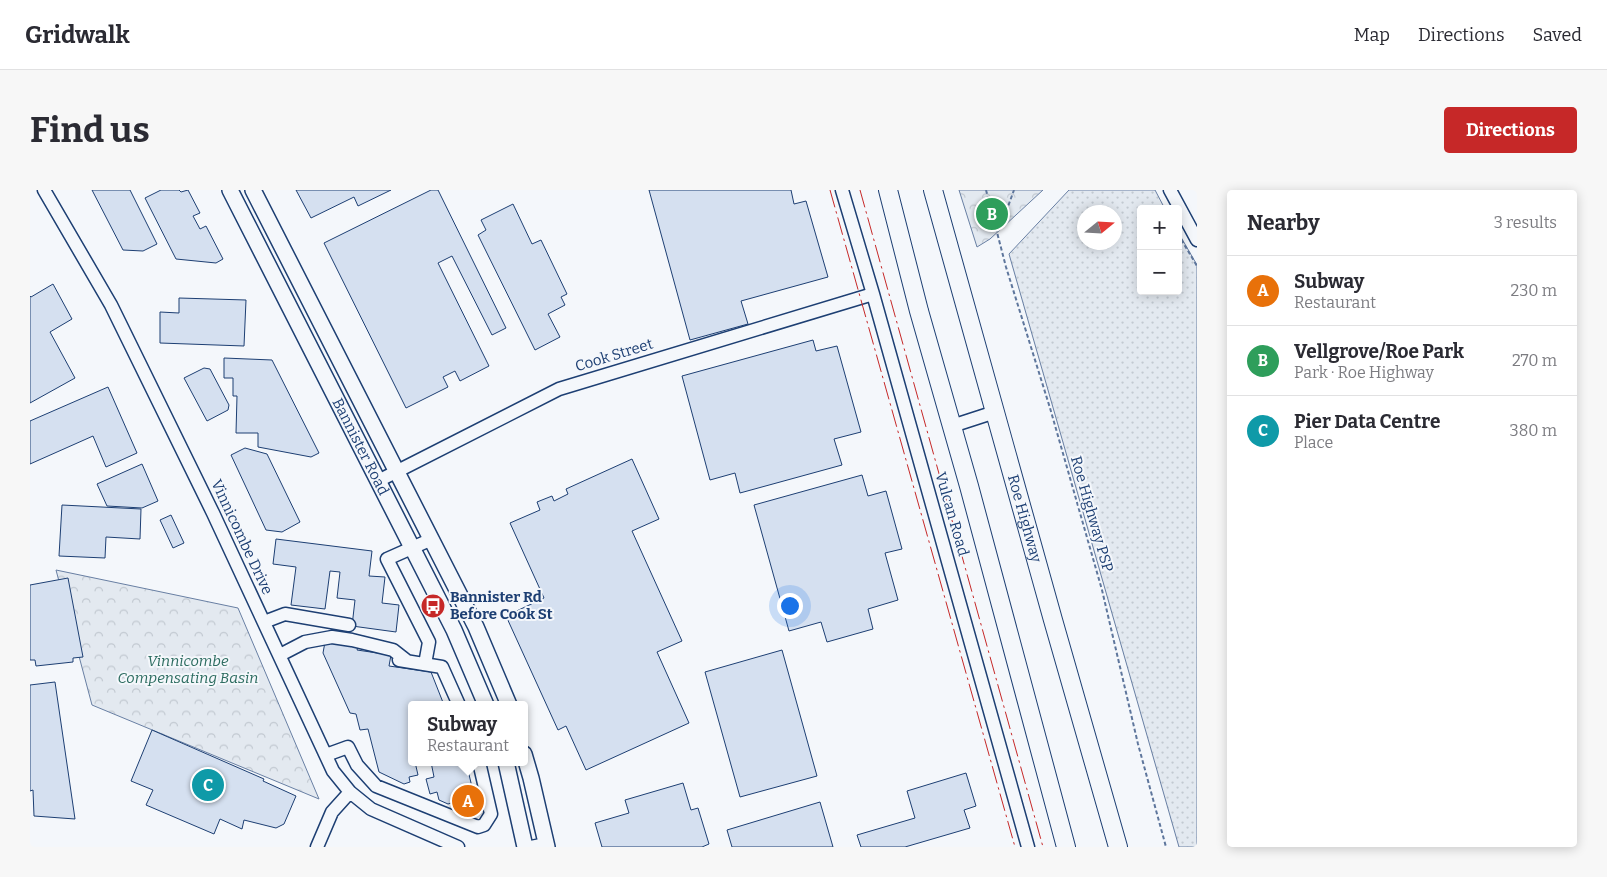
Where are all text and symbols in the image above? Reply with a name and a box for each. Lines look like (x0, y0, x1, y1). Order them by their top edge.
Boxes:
text: Gridwalk (25, 21, 130, 49)
text: Map (1354, 24, 1390, 46)
text: Directions (1418, 24, 1505, 46)
text: Saved (1533, 24, 1582, 46)
button: Directions (1444, 107, 1577, 153)
text: Find us (30, 109, 150, 151)
pin: B (976, 195, 1008, 233)
north arrow (1077, 205, 1122, 250)
map controls (1137, 205, 1182, 295)
button: + (1137, 205, 1182, 250)
text: Nearby (1247, 210, 1320, 236)
text: 3 results (1494, 213, 1557, 232)
button: − (1137, 250, 1182, 295)
text: Subway (1294, 270, 1364, 293)
text: A (1257, 281, 1269, 300)
text: 230 m (1510, 281, 1557, 300)
text: Restaurant (1294, 293, 1376, 312)
street label: Cook Street (573, 334, 656, 375)
text: Vellgrove/Roe Park (1294, 340, 1464, 363)
text: B (1258, 351, 1268, 370)
text: 270 m (1512, 351, 1557, 370)
text: Park · Roe Highway (1294, 363, 1434, 382)
street label: Bannister Road (328, 395, 393, 498)
text: Pier Data Centre (1294, 410, 1440, 433)
text: C (1258, 421, 1268, 440)
text: 380 m (1510, 421, 1557, 440)
text: Place (1294, 433, 1333, 452)
street label: Roe Highway PSP (1067, 454, 1117, 574)
street label: Vulcan Road (931, 470, 973, 558)
street label: Roe Highway (1004, 472, 1045, 564)
street label: Vinnicombe Drive (207, 477, 277, 597)
place label: Bannister Rd Before Cook St (450, 588, 553, 623)
bus stop icon: Bannister Rd Before Cook St (420, 593, 446, 619)
your location (777, 593, 803, 619)
park label: Vinnicombe Compensating Basin (118, 652, 258, 687)
popup (408, 701, 528, 766)
text: Subway (427, 713, 497, 736)
text: Restaurant (427, 736, 509, 755)
pin: C (192, 766, 224, 804)
pin: A (452, 782, 484, 820)

